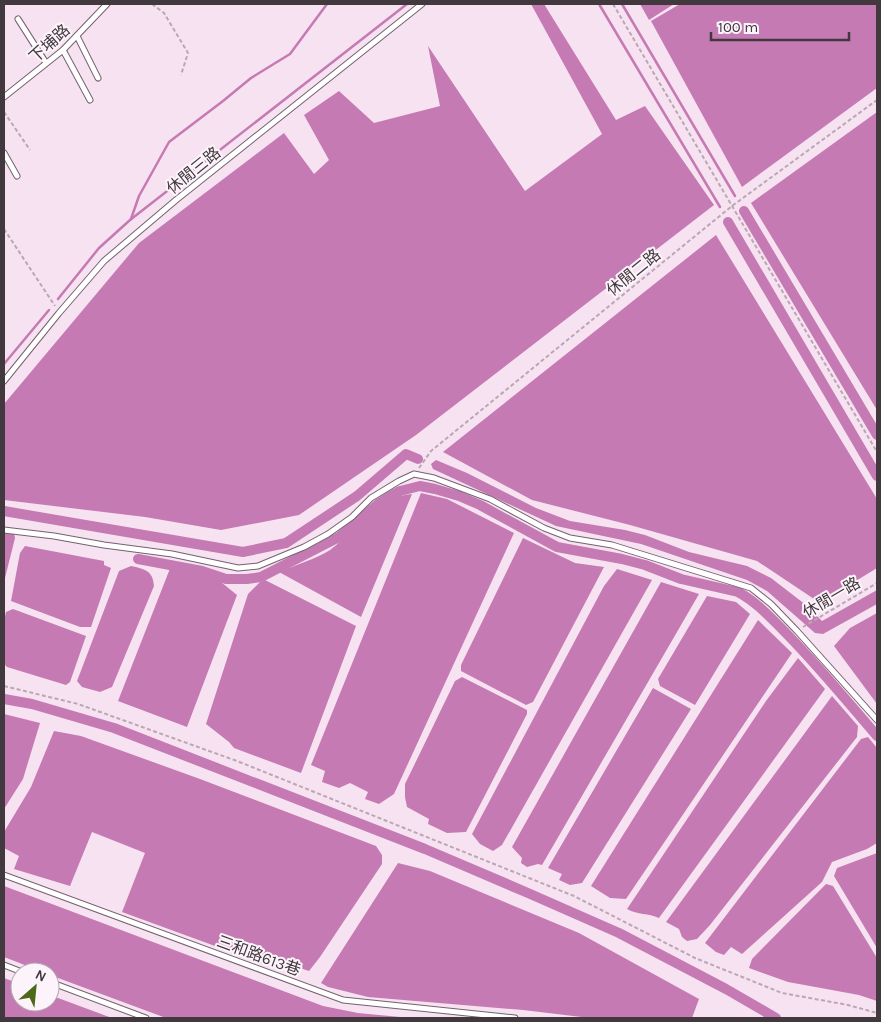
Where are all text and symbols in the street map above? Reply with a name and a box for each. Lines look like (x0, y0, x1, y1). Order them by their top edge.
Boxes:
scale bar (711, 10, 848, 42)
text: 100 m (718, 18, 758, 36)
street label: 下埔路 (25, 20, 74, 66)
street label: 休閒三路 (162, 143, 224, 198)
street label: 休閒二路 (602, 245, 664, 300)
street label: 休閒一路 (799, 573, 864, 622)
street label: 三和路613巷 (214, 932, 303, 979)
north arrow (10, 962, 60, 1012)
text: N (32, 966, 49, 986)

